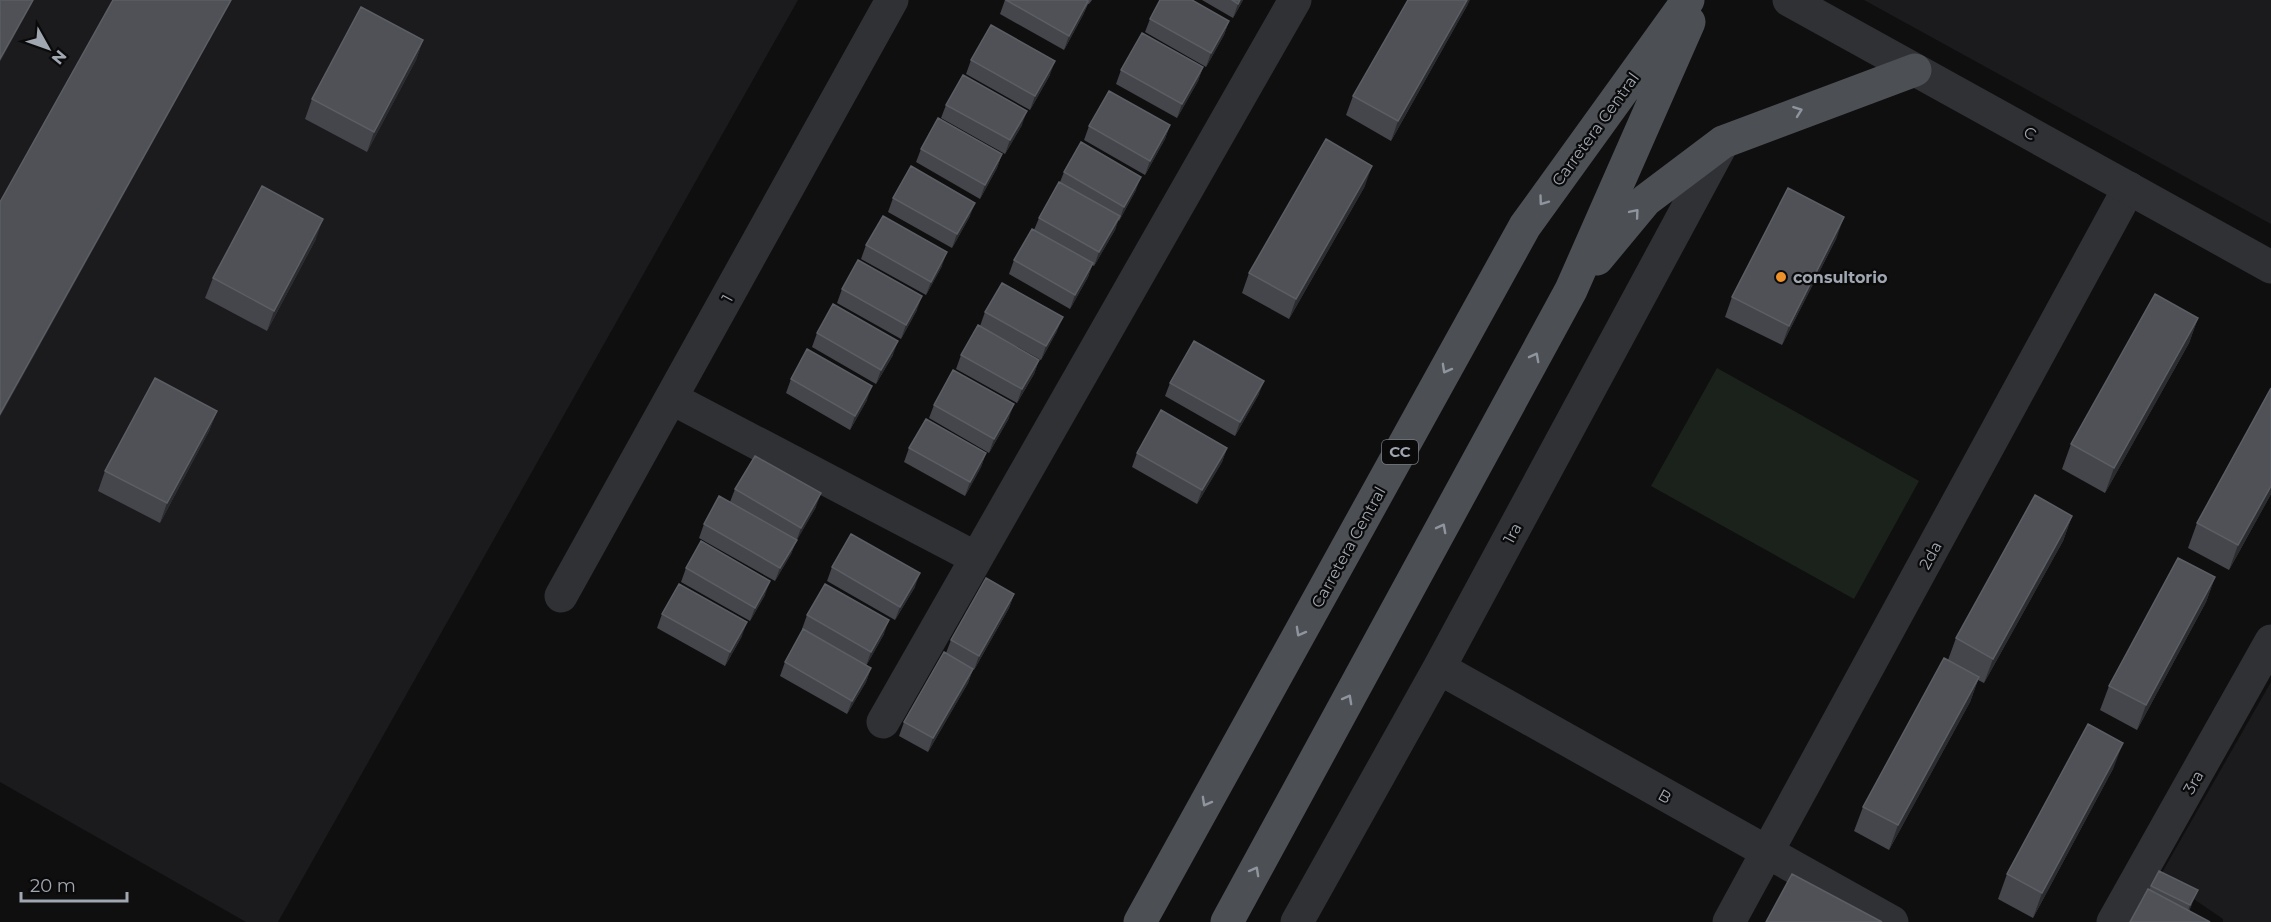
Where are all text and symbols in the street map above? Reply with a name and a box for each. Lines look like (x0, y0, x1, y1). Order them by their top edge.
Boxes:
north arrow (18, 18, 78, 78)
text: N (48, 46, 71, 68)
street label: Carretera Central (1548, 69, 1643, 190)
one-way arrow (1793, 106, 1803, 119)
street label: C (2020, 122, 2039, 144)
one-way arrow (1539, 194, 1550, 205)
one-way arrow (1628, 209, 1639, 220)
place label: consultorio (1793, 268, 1888, 287)
marker: consultorio (1774, 270, 1788, 284)
street label: 1 (718, 291, 737, 305)
one-way arrow (1528, 352, 1539, 363)
one-way arrow (1442, 363, 1453, 374)
road number: CC (1382, 440, 1418, 464)
street label: Carretera Central (1307, 483, 1390, 611)
street label: 1ra (1499, 520, 1526, 547)
one-way arrow (1435, 524, 1446, 534)
street label: 2da (1915, 538, 1946, 573)
one-way arrow (1296, 626, 1307, 636)
one-way arrow (1341, 695, 1353, 706)
street label: 3ra (2179, 767, 2208, 797)
street label: B (1655, 785, 1675, 808)
one-way arrow (1202, 796, 1213, 807)
scale bar (21, 865, 128, 903)
one-way arrow (1248, 866, 1259, 877)
text: 20 m (30, 875, 76, 897)

